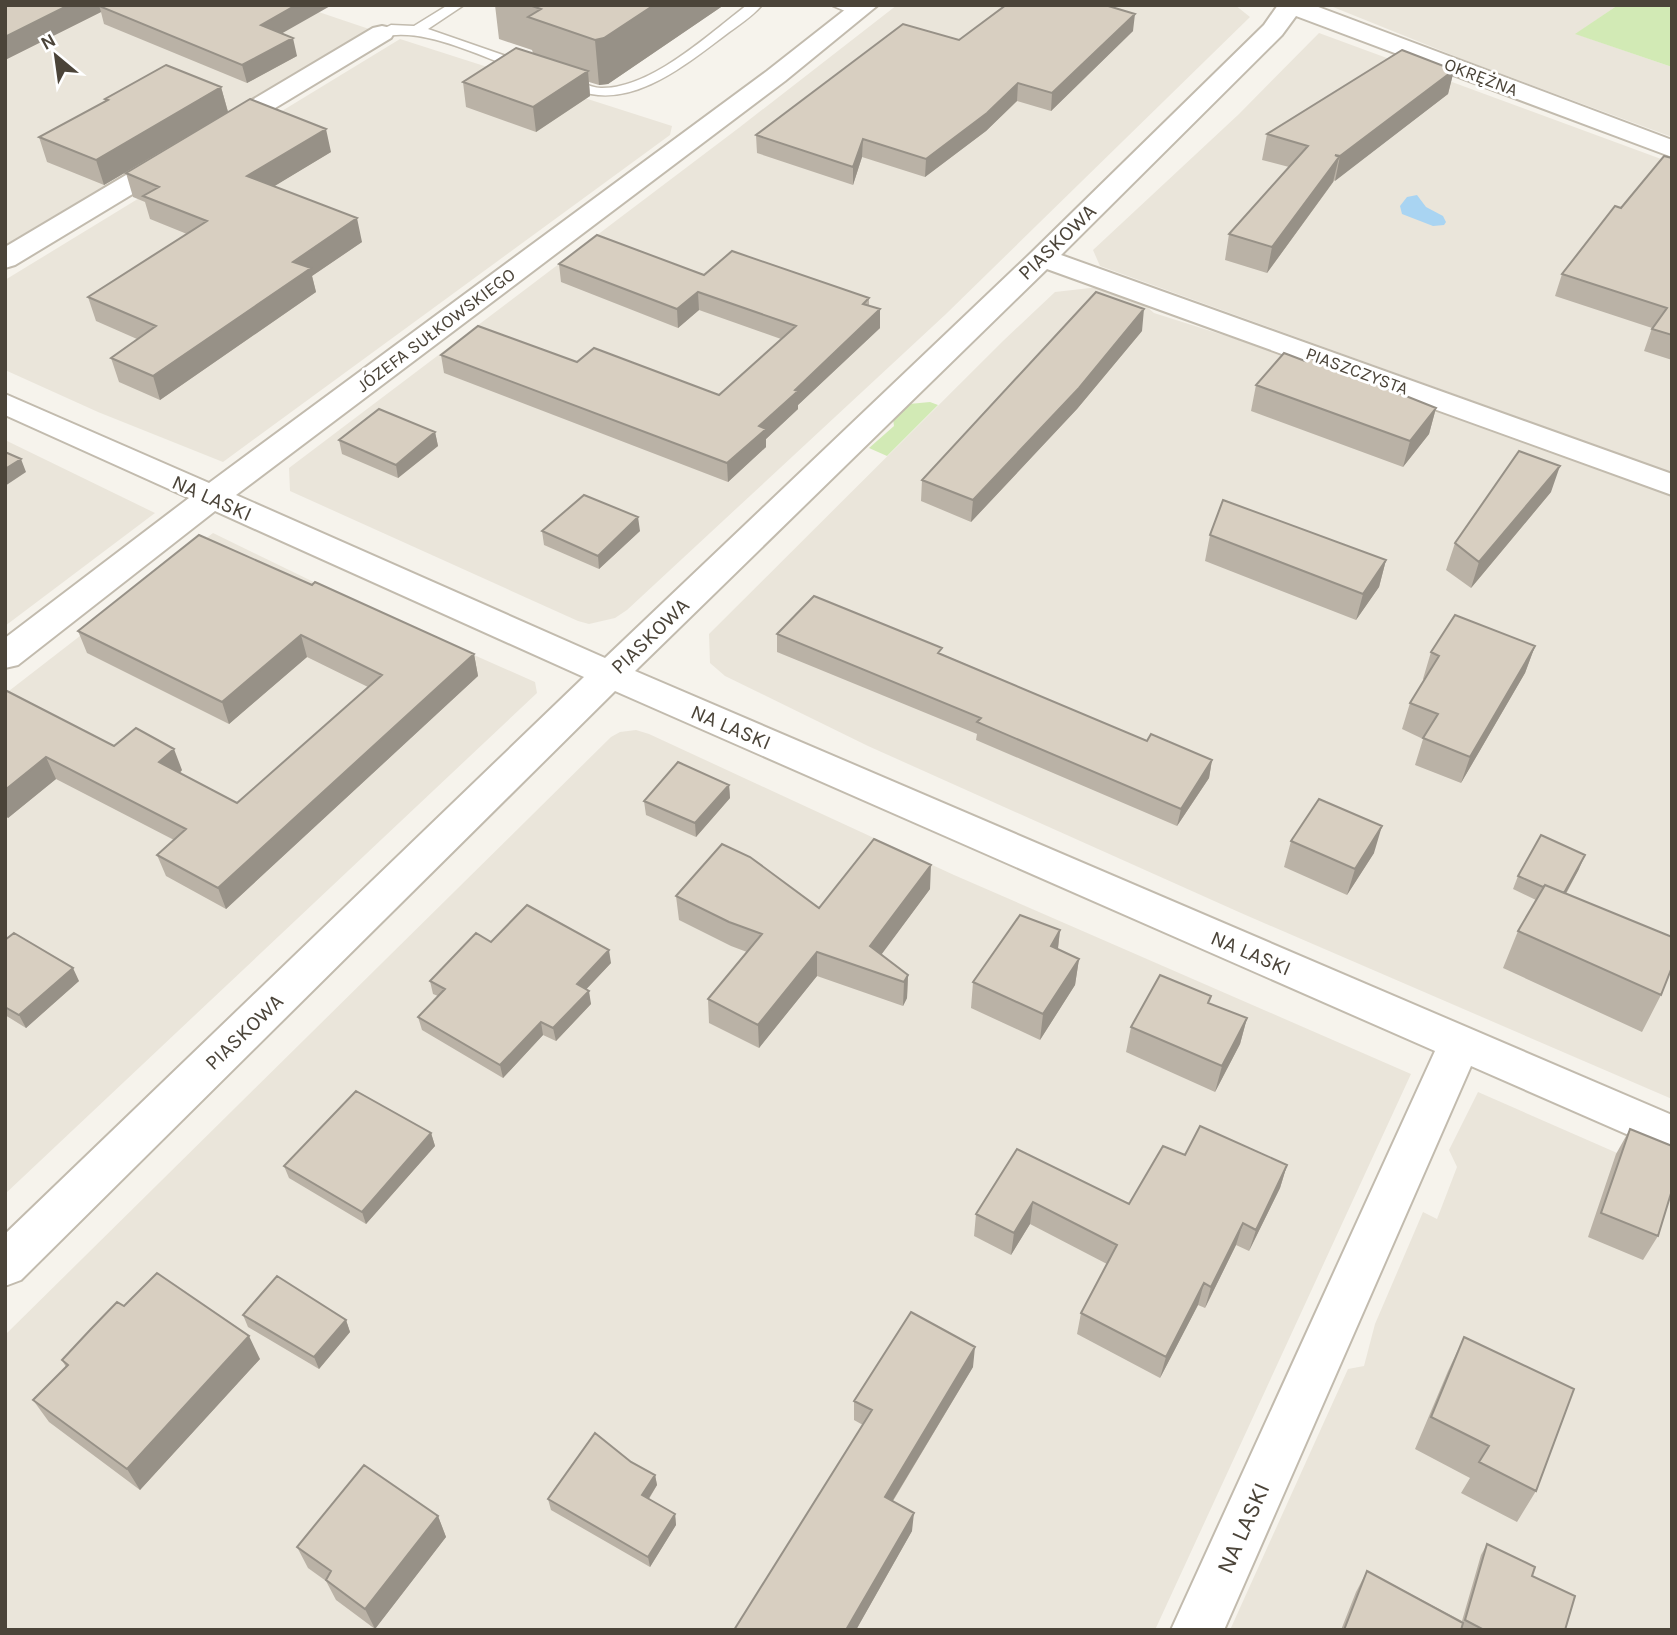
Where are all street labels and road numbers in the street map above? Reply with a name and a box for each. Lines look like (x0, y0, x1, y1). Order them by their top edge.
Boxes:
street label: OKRĘŻNA (1441, 53, 1521, 101)
street label: PIASKOWA (1013, 199, 1101, 285)
street label: JÓZEFA SUŁKOWSKIEGO (352, 262, 520, 397)
street label: PIASZCZYSTA (1303, 342, 1411, 400)
street label: NA LASKI (168, 470, 256, 526)
street label: PIASKOWA (606, 593, 694, 679)
street label: NA LASKI (687, 699, 775, 755)
street label: NA LASKI (1207, 925, 1295, 981)
street label: PIASKOWA (200, 989, 288, 1075)
street label: NA LASKI (1211, 1478, 1275, 1578)

